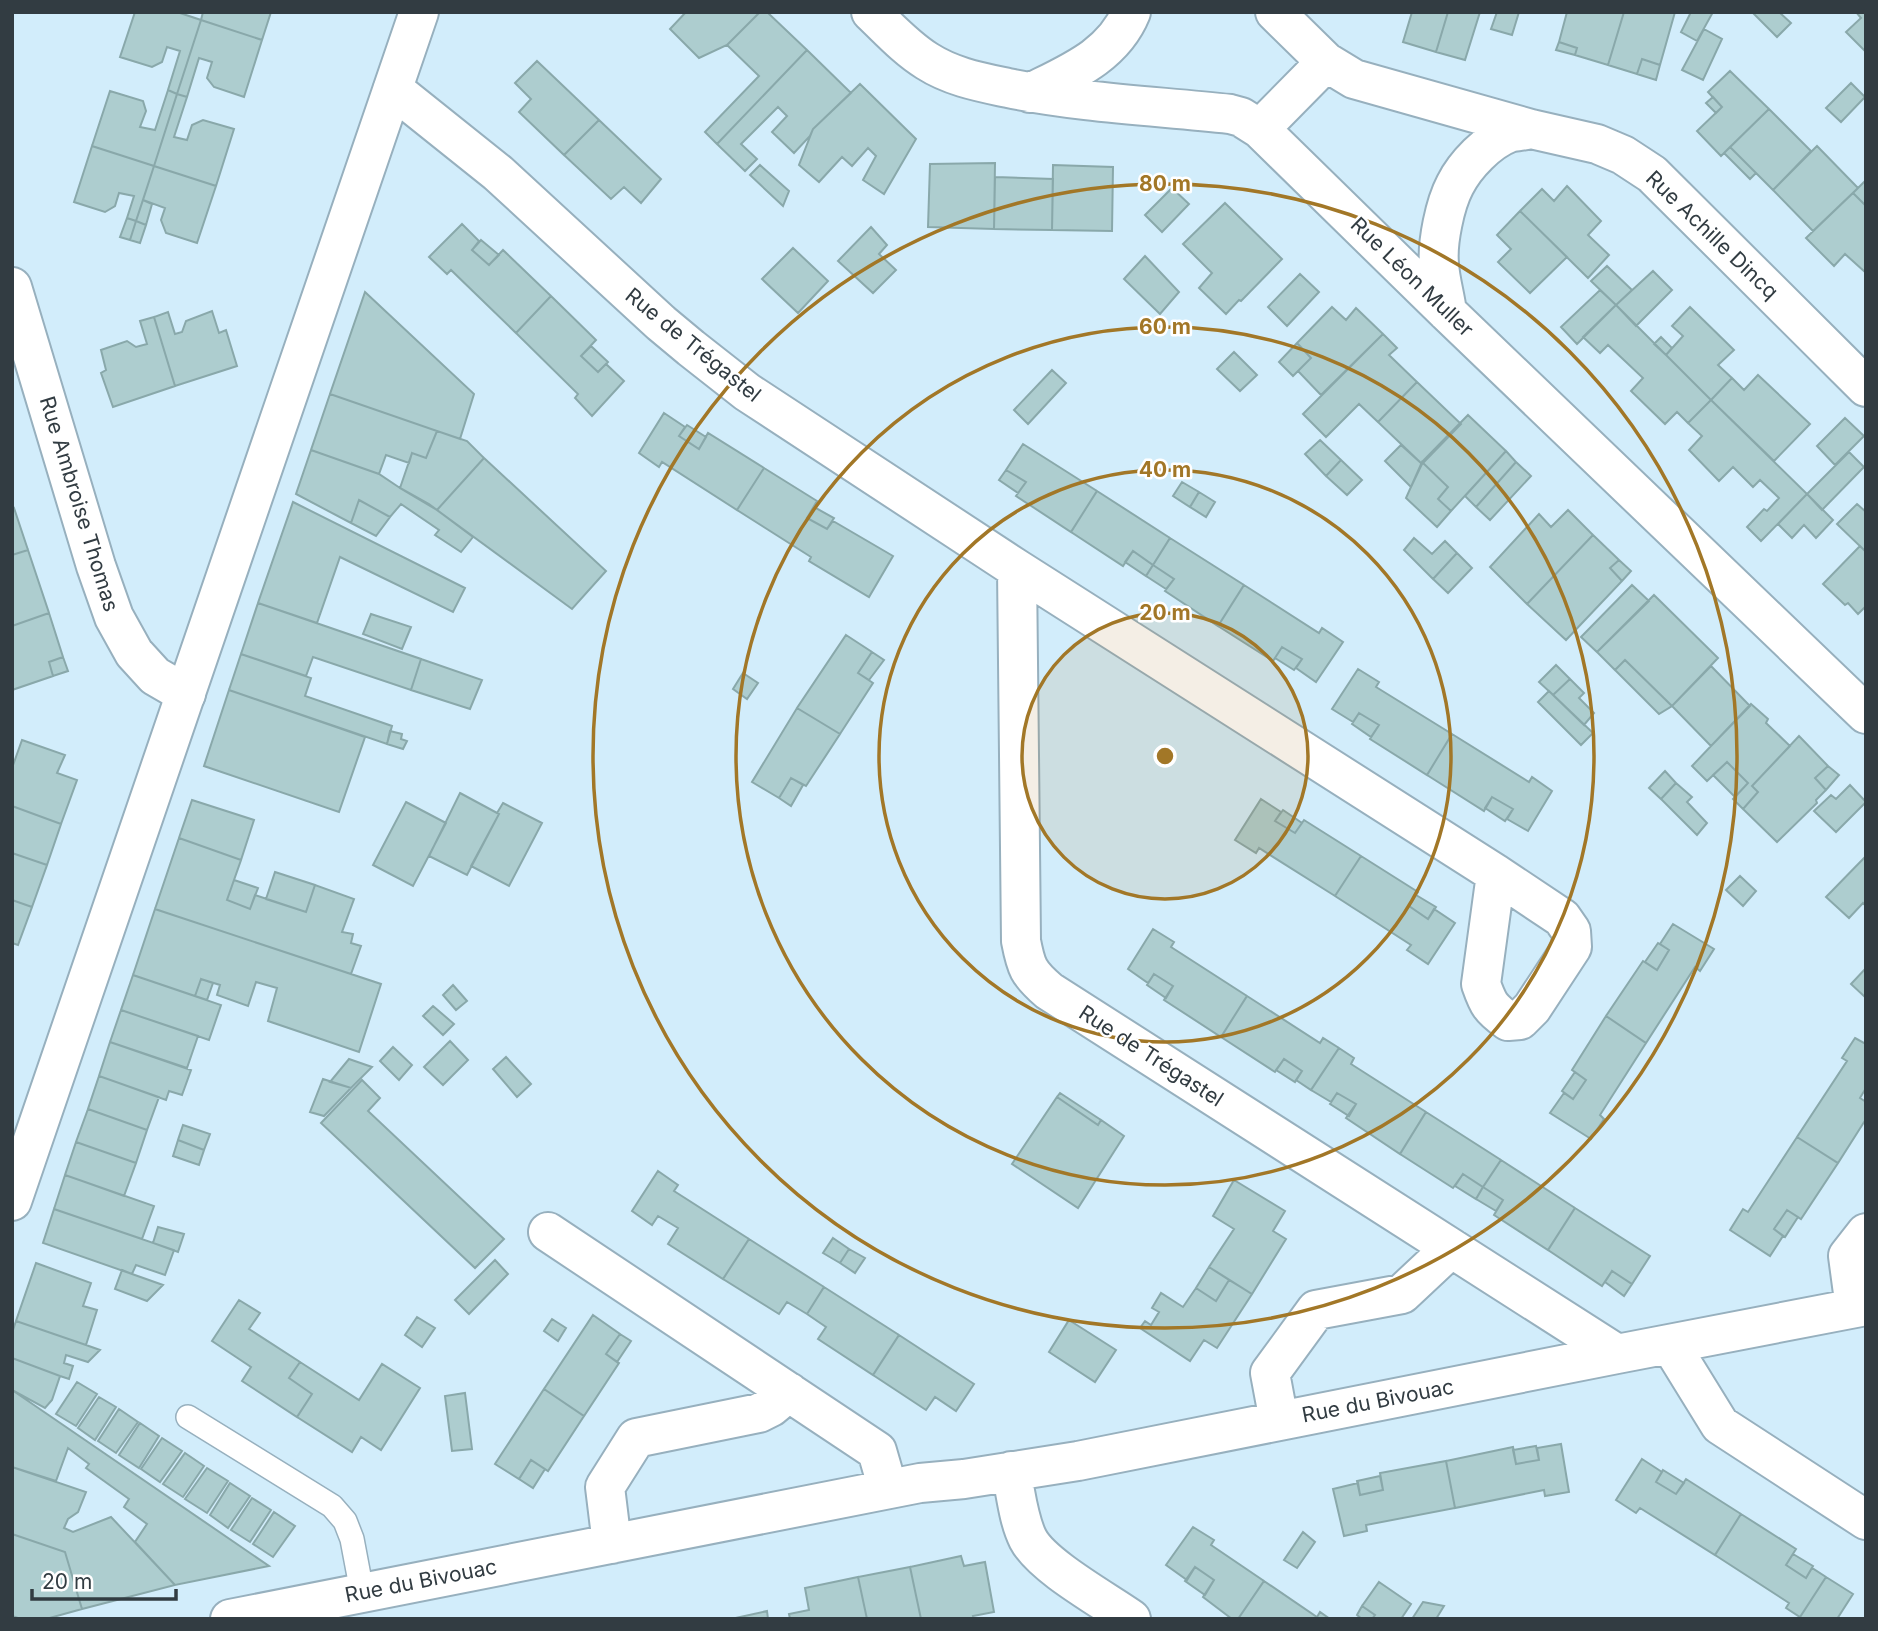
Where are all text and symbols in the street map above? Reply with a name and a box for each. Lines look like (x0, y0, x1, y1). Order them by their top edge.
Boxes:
street label: Rue Achille Dincq (1641, 165, 1784, 304)
text: 80 m (1139, 171, 1191, 196)
street label: Rue Léon Muller (1346, 212, 1479, 342)
street label: Rue de Trégastel (621, 282, 766, 407)
text: 60 m (1139, 314, 1191, 339)
street label: Rue Ambroise Thomas (35, 393, 124, 615)
text: 40 m (1139, 457, 1191, 482)
text: 20 m (1139, 600, 1191, 625)
centre of rings (1153, 744, 1177, 768)
street label: Rue de Trégastel (1074, 1000, 1228, 1112)
street label: Rue du Bivouac (1300, 1374, 1456, 1427)
street label: Rue du Bivouac (343, 1554, 499, 1607)
scale bar (32, 1558, 175, 1602)
text: 20 m (42, 1569, 92, 1594)

